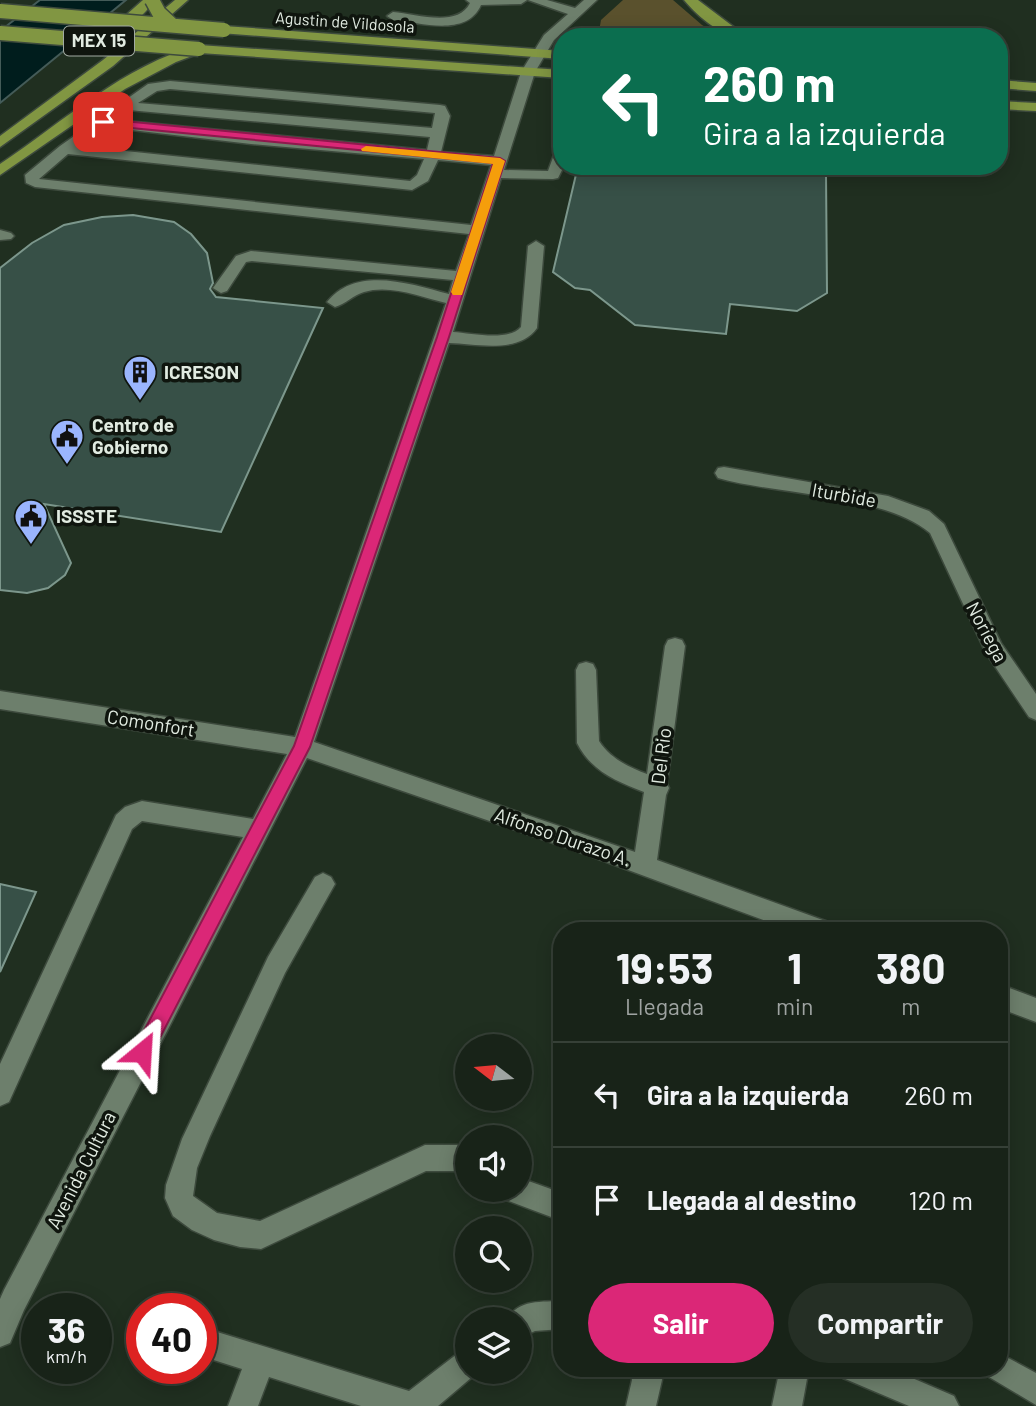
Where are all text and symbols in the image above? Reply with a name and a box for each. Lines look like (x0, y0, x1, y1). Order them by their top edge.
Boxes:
street label: Agustin de Vildosola (275, 7, 415, 36)
road number: MEX 15 (64, 26, 134, 56)
text: 260 m (703, 53, 835, 112)
icon: left (588, 56, 679, 147)
pin (73, 92, 133, 152)
icon: arrive (84, 103, 122, 141)
text: Gira a la izquierda (703, 113, 946, 151)
building icon: ICRESON (121, 353, 159, 402)
place label: ICRESON (164, 360, 239, 383)
place label: Centro de Gobierno (92, 413, 174, 458)
public building icon: Centro de Gobierno (48, 417, 86, 466)
street label: Iturbide (810, 478, 878, 511)
public building icon: ISSSTE (12, 497, 50, 546)
place label: ISSSTE (56, 504, 117, 527)
street label: Noriega (962, 598, 1013, 666)
street label: Comonfort (106, 704, 197, 741)
street label: Del Rio (646, 726, 675, 786)
street label: Alfonso Durazo A. (492, 802, 635, 871)
text: 19:53 (616, 942, 713, 992)
text: 1 (787, 942, 802, 992)
text: 380 (876, 942, 945, 992)
text: Llegada (625, 992, 704, 1020)
text: min (776, 992, 813, 1020)
text: m (901, 992, 920, 1020)
position arrow (105, 1015, 179, 1089)
north arrow (455, 1034, 532, 1111)
map controls (455, 1034, 532, 1384)
icon: left (588, 1076, 626, 1114)
text: Gira a la izquierda (647, 1079, 849, 1110)
text: 260 m (904, 1079, 973, 1110)
street label: Avenida Cultura (41, 1107, 120, 1232)
button: sound (455, 1125, 532, 1202)
icon: arrive (588, 1181, 626, 1219)
text: Llegada al destino (647, 1184, 856, 1215)
text: 120 m (909, 1184, 973, 1215)
button: search (455, 1216, 532, 1293)
button: Salir (588, 1283, 774, 1363)
button: Compartir (788, 1283, 973, 1363)
speed limit sign: 40 (126, 1293, 217, 1384)
button: layers (455, 1307, 532, 1384)
text: 36 (48, 1308, 85, 1350)
text: km/h (46, 1345, 87, 1367)

